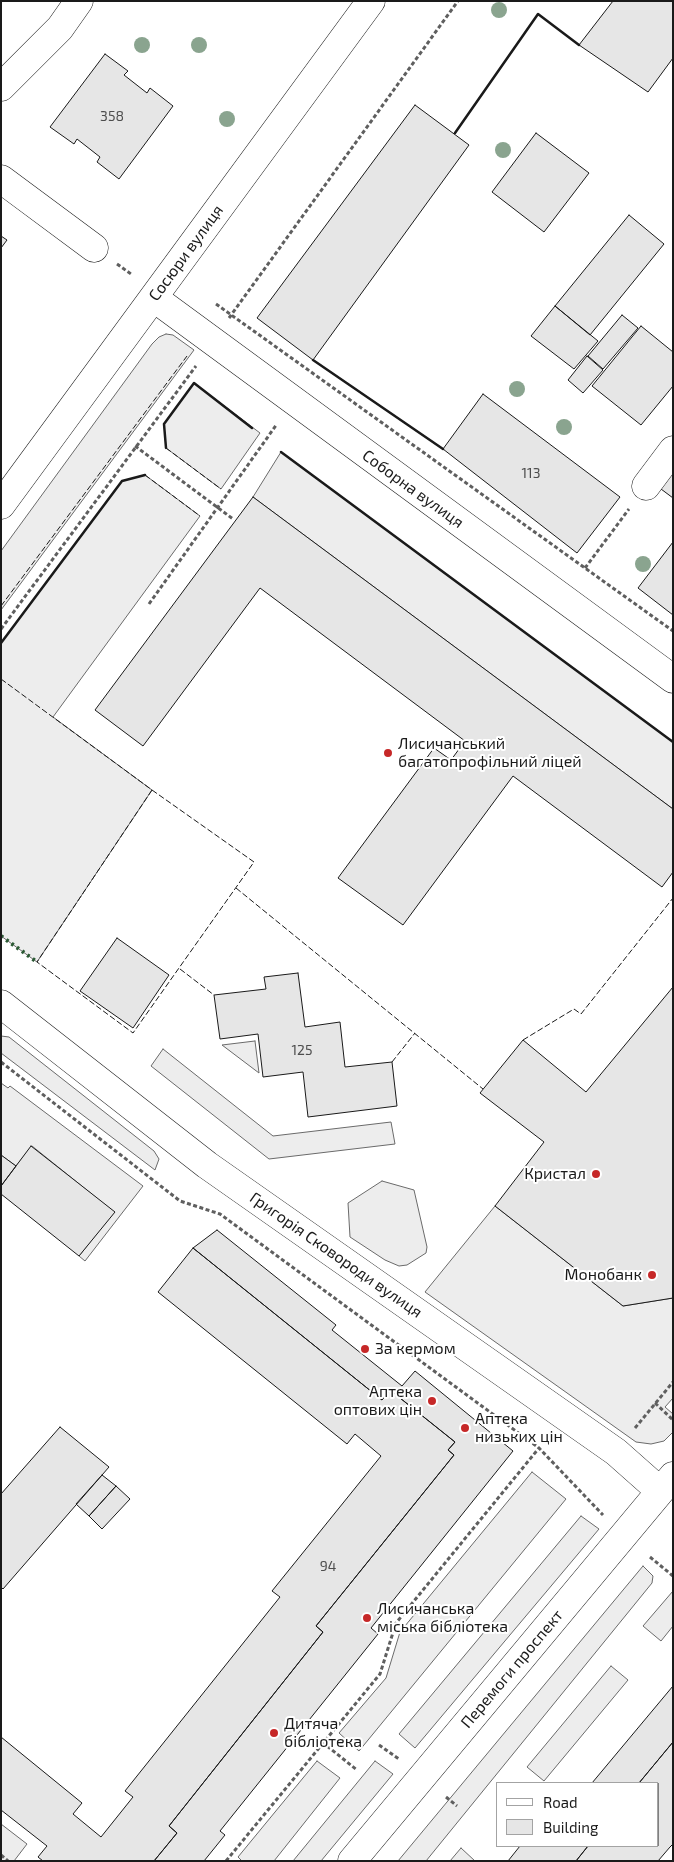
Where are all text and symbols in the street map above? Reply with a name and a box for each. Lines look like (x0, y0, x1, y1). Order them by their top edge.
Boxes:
house number: 358 (100, 108, 124, 124)
street label: Сосюри вулиця (145, 201, 227, 305)
street label: Соборна вулиця (358, 446, 468, 532)
house number: 113 (522, 465, 540, 481)
place label: Лисичанський багатопрофільний ліцей (398, 734, 582, 772)
marker: Лисичанський багатопрофільний ліцей (382, 747, 394, 759)
house number: 125 (292, 1042, 312, 1058)
place label: Кристал (524, 1164, 586, 1184)
marker: Кристал (590, 1168, 602, 1180)
street label: Григорія Сковороди вулиця (246, 1188, 426, 1322)
place label: Монобанк (564, 1265, 642, 1285)
marker: Монобанк (646, 1269, 658, 1281)
place label: За кермом (375, 1339, 456, 1359)
marker: За кермом (359, 1343, 371, 1355)
place label: Аптека оптових цін (334, 1382, 422, 1420)
marker: Аптека оптових цін (426, 1395, 438, 1407)
place label: Аптека низьких цін (475, 1409, 563, 1447)
marker: Аптека низьких цін (459, 1422, 471, 1434)
house number: 94 (320, 1558, 336, 1574)
place label: Лисичанська мiська бiблiотека (377, 1599, 508, 1637)
street label: Перемоги проспект (457, 1606, 567, 1732)
marker: Лисичанська мiська бiблiотека (361, 1612, 373, 1624)
place label: Дитяча бiблiотека (284, 1714, 362, 1752)
marker: Дитяча бiблiотека (268, 1727, 280, 1739)
legend (497, 1782, 659, 1847)
text: Road (543, 1793, 578, 1811)
text: Building (543, 1818, 598, 1836)

